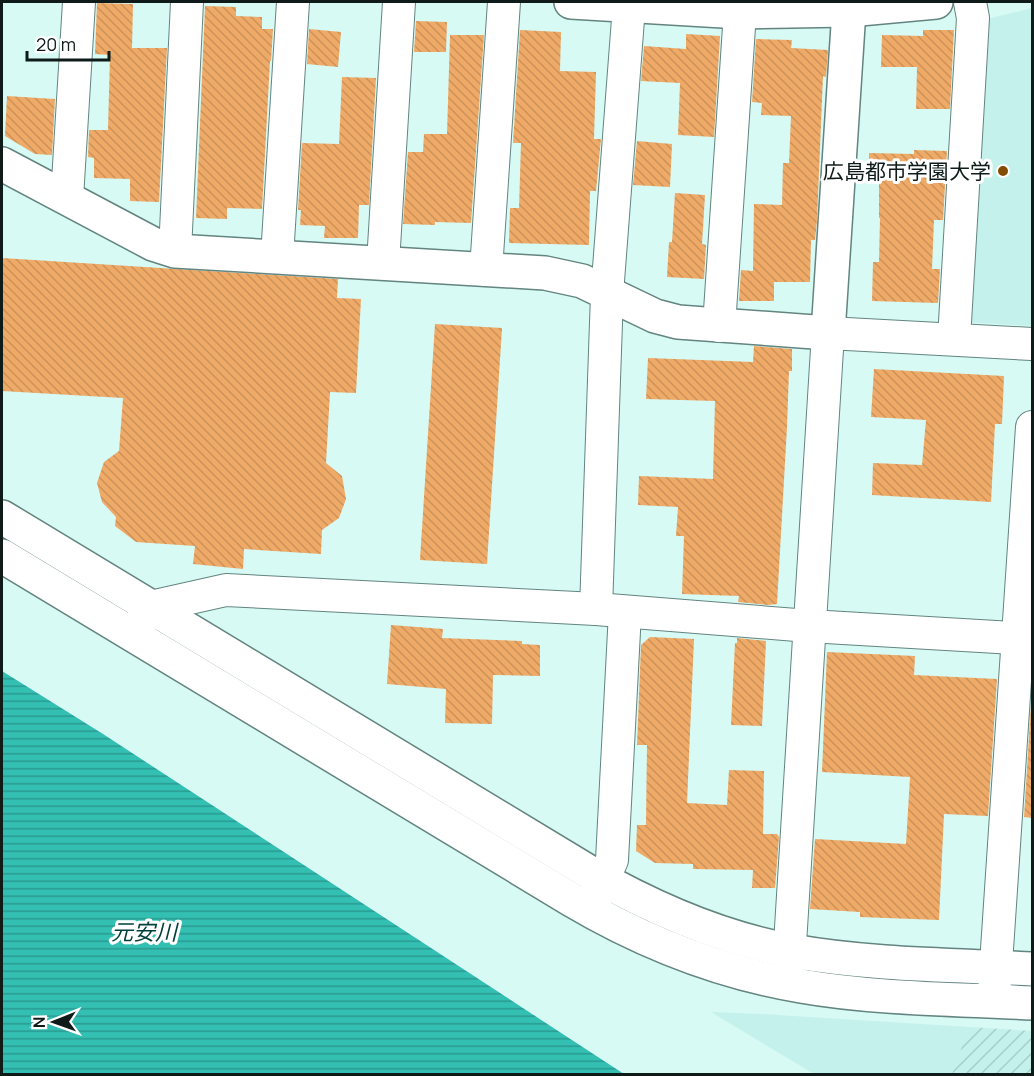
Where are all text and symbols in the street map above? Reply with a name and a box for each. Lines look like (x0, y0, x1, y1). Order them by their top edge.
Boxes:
scale bar (27, 24, 110, 62)
text: 20 m (36, 32, 76, 56)
place label: 広島都市学園大学 (823, 157, 991, 185)
marker: 広島都市学園大学 (996, 164, 1010, 178)
water label: 元安川 (111, 917, 179, 947)
north arrow (24, 992, 84, 1052)
text: N (28, 1016, 50, 1028)

